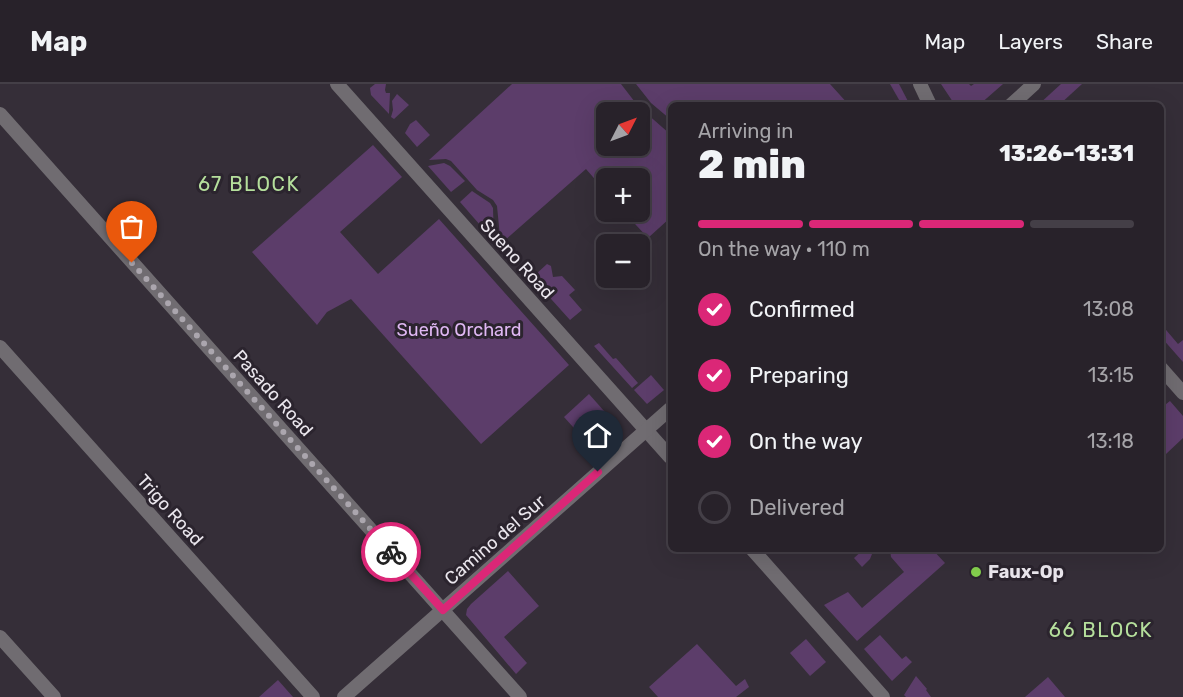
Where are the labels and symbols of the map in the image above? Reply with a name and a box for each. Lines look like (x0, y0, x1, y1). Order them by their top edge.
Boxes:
north arrow (596, 102, 650, 156)
district label: 67 BLOCK (198, 172, 300, 196)
pin (106, 201, 157, 263)
street label: Sueno Road (475, 214, 559, 304)
park label: Sueño Orchard (397, 319, 521, 341)
street label: Pasado Road (229, 345, 317, 441)
pin (572, 410, 623, 472)
street label: Trigo Road (132, 470, 208, 550)
street label: Camino del Sur (440, 490, 550, 590)
courier (361, 522, 421, 582)
place label: Faux-Op (988, 561, 1064, 583)
marker: Faux-Op (969, 565, 983, 579)
district label: 66 BLOCK (1049, 618, 1153, 642)

